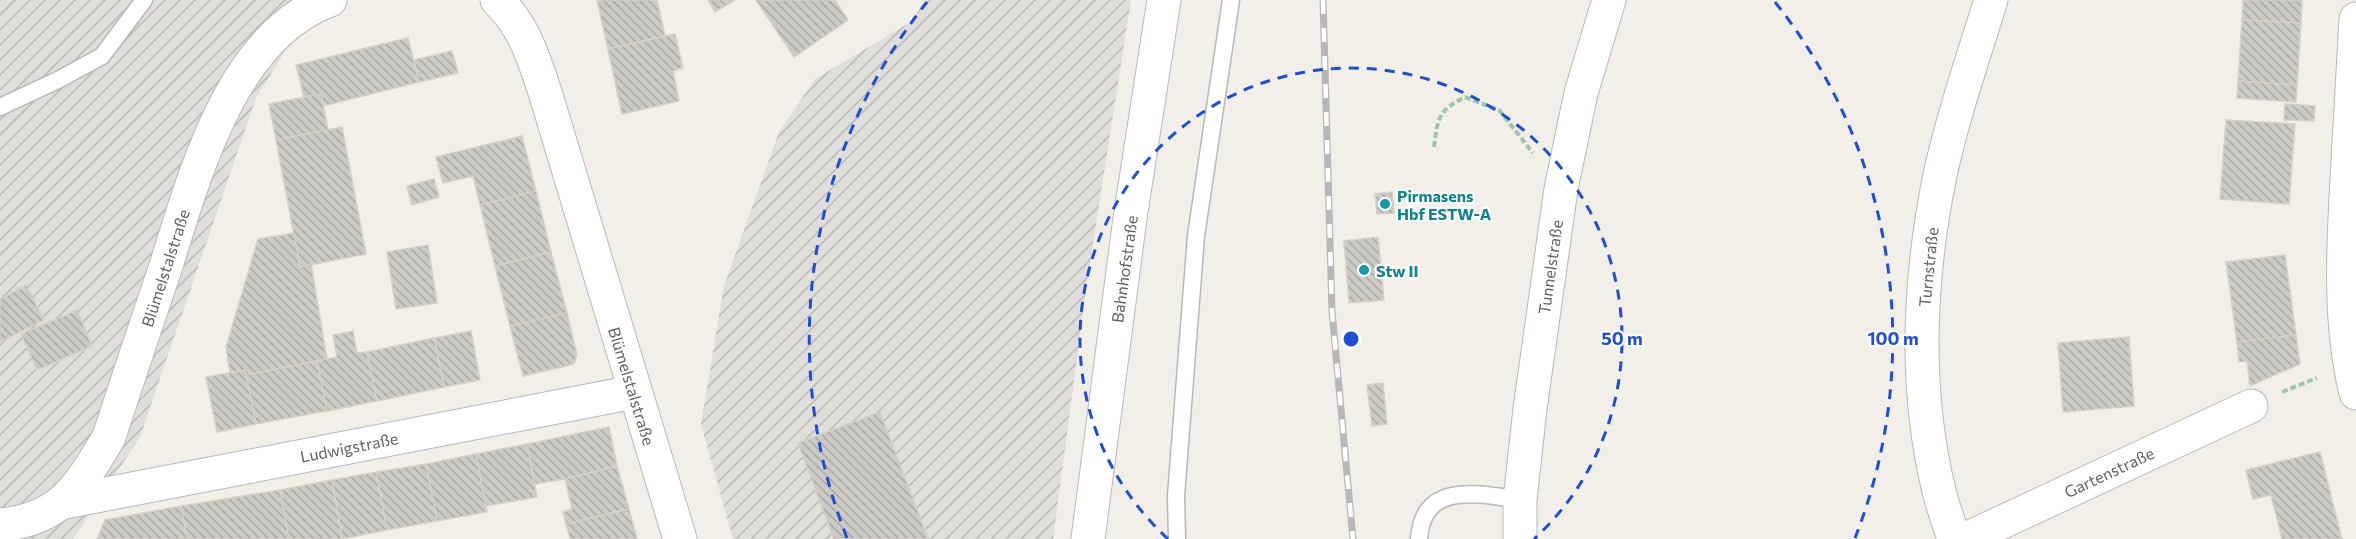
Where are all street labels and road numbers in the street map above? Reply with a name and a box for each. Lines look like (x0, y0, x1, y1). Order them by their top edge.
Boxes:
street label: Blümelstalstraße (137, 207, 193, 329)
street label: Bahnhofstraße (1107, 214, 1141, 324)
street label: Tunnelstraße (1534, 219, 1566, 315)
street label: Turnstraße (1914, 226, 1942, 308)
street label: Blümelstalstraße (605, 325, 659, 447)
street label: Ludwigstraße (298, 428, 400, 466)
street label: Gartenstraße (2061, 443, 2157, 501)

